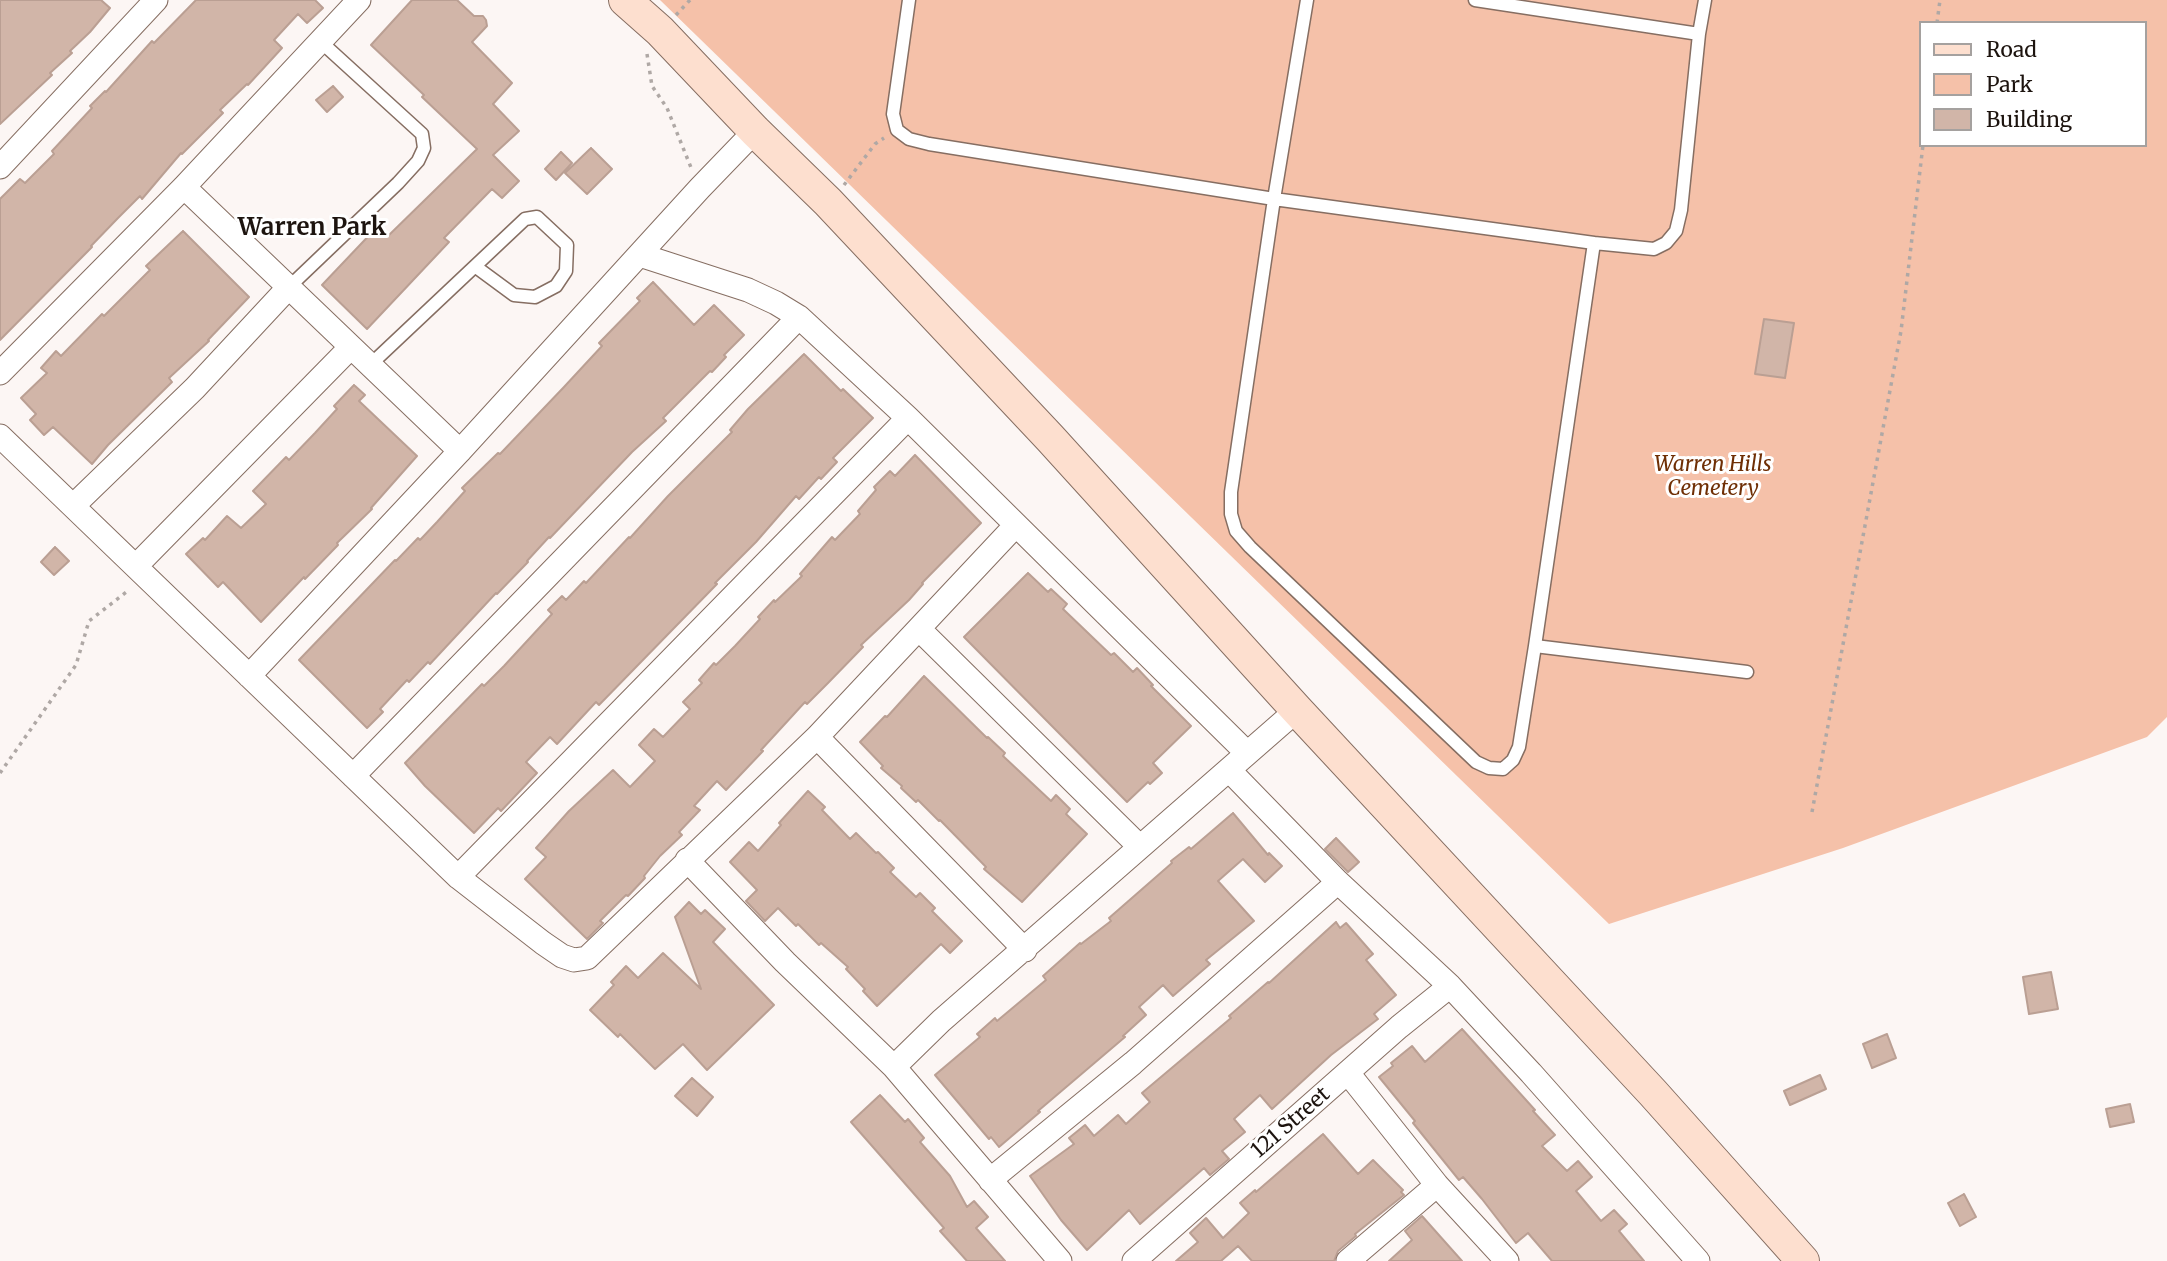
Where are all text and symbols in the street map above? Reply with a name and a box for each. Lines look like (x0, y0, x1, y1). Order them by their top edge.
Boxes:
legend (1918, 21, 2146, 147)
text: Road (1986, 36, 2037, 63)
text: Park (1986, 71, 2033, 98)
text: Building (1986, 106, 2072, 133)
district label: Warren Park (238, 214, 386, 242)
park label: Warren Hills Cemetery (1654, 452, 1772, 502)
street label: 121 Street (1247, 1082, 1335, 1164)

